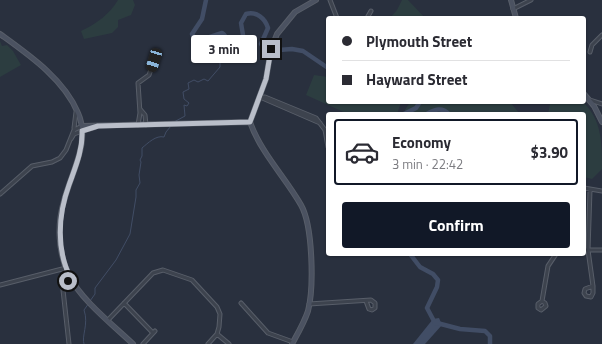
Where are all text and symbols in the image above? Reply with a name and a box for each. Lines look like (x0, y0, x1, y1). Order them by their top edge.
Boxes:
text: Plymouth Street (366, 30, 472, 53)
callout: 3 min (191, 35, 257, 63)
text: 3 min (208, 39, 240, 59)
route end (262, 40, 280, 58)
car (145, 47, 163, 73)
text: Hayward Street (366, 68, 467, 91)
text: Economy (392, 131, 451, 154)
icon: car (344, 134, 380, 170)
text: $3.90 (531, 141, 568, 164)
text: 3 min · 22:42 (392, 154, 463, 174)
button: Confirm (342, 202, 570, 248)
route start (59, 272, 77, 290)

